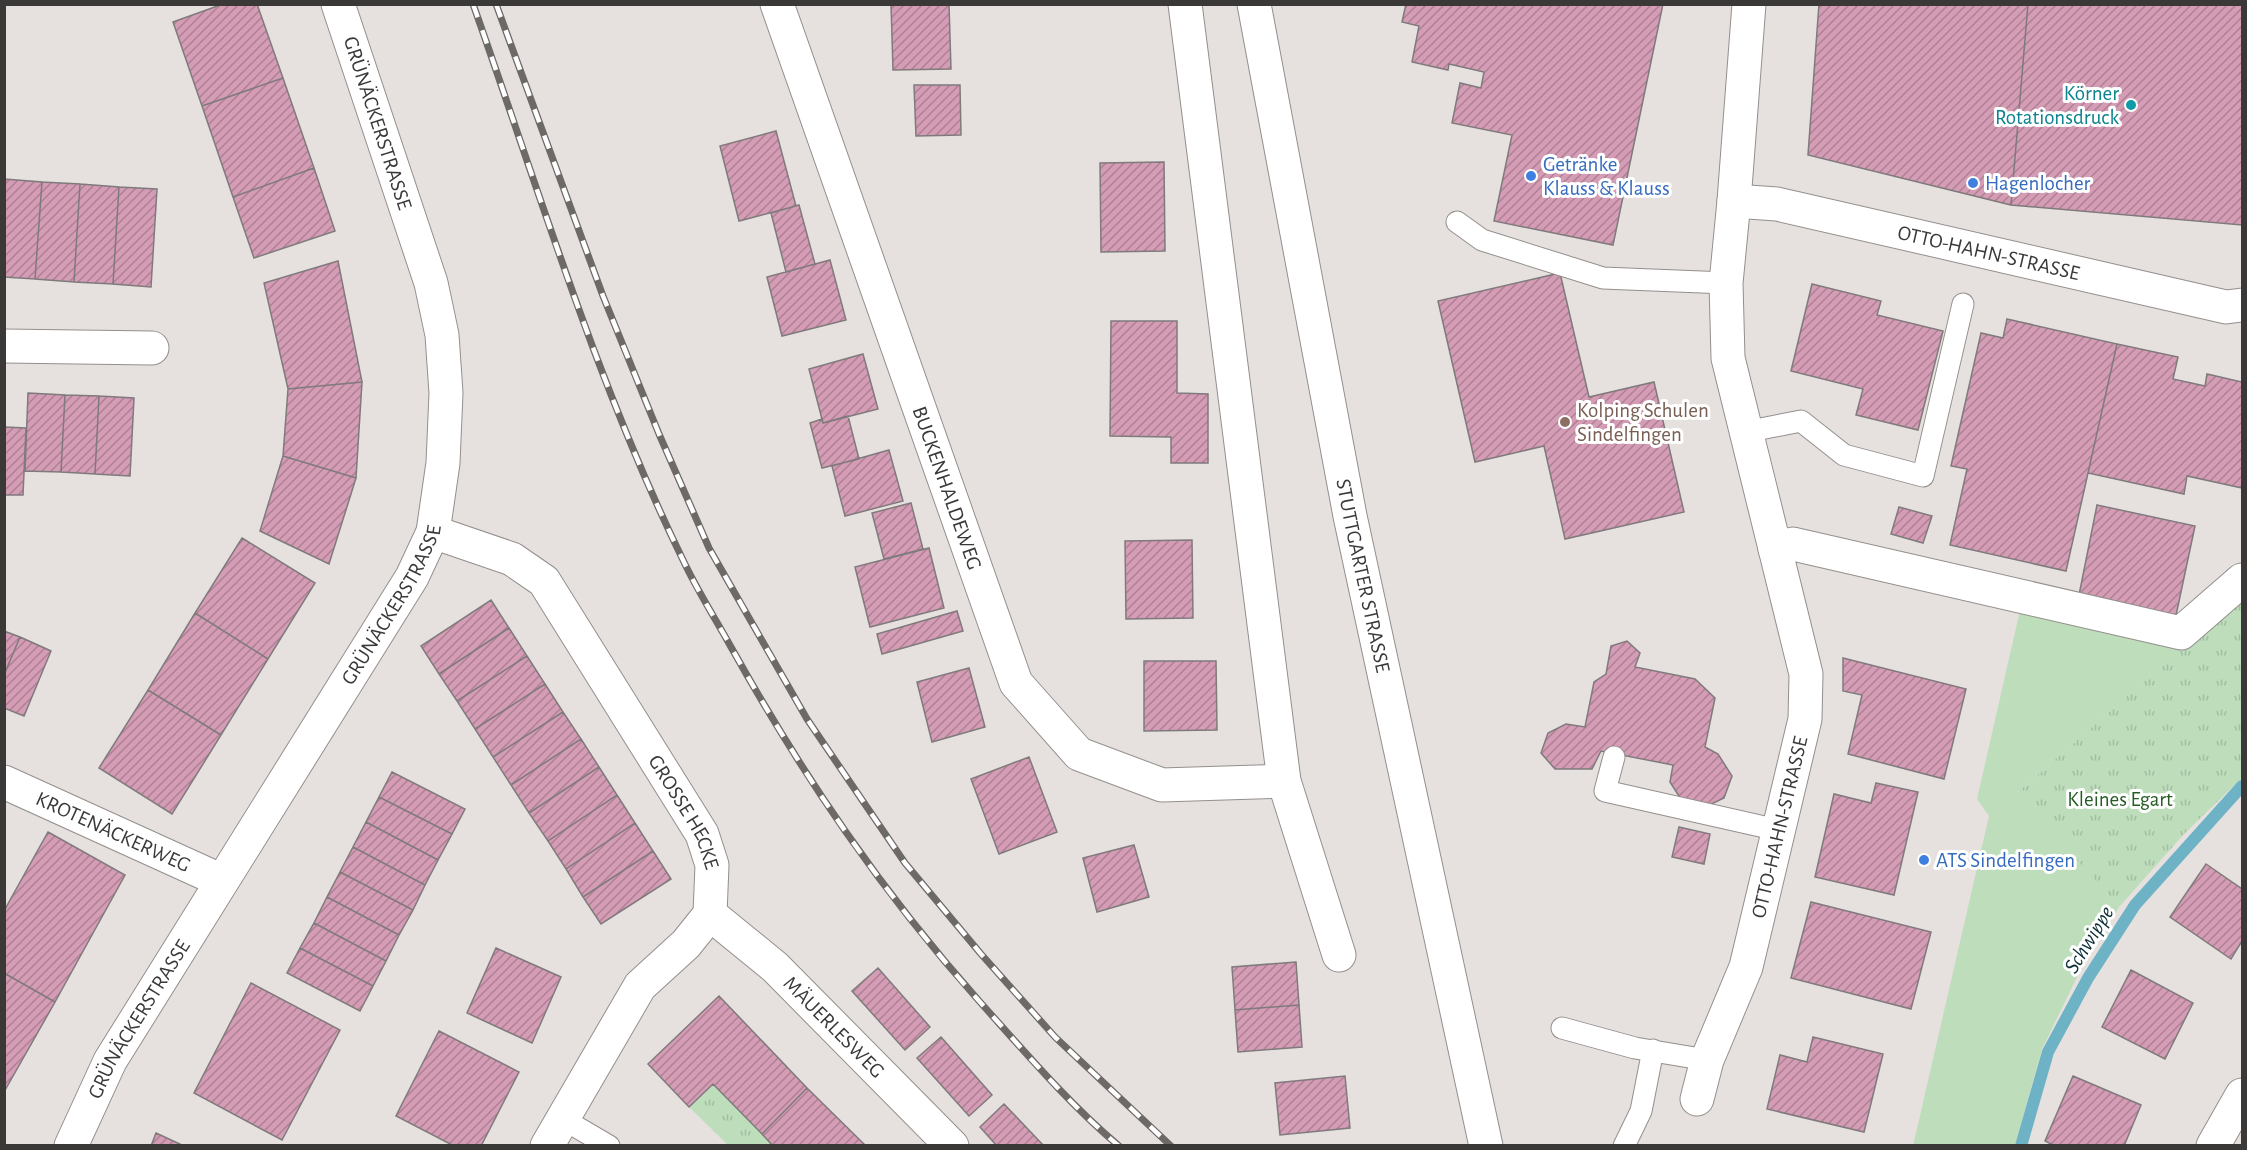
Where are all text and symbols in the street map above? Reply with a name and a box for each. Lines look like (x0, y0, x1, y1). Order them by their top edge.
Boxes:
street label: GRÜNÄCKERSTRASSE (340, 34, 416, 212)
place label: Körner Rotationsdruck (1995, 83, 2119, 128)
marker: Körner Rotationsdruck (2124, 98, 2138, 112)
place label: Getränke Klauss & Klauss (1543, 154, 1670, 199)
marker: Getränke Klauss & Klauss (1524, 169, 1538, 183)
place label: Hagenlocher (1985, 173, 2091, 194)
marker: Hagenlocher (1966, 176, 1980, 190)
street label: OTTO-HAHN-STRASSE (1896, 222, 2082, 284)
place label: Kolping Schulen Sindelfingen (1577, 400, 1709, 445)
street label: BUCKENHALDEWEG (908, 404, 985, 572)
marker: Kolping Schulen Sindelfingen (1558, 415, 1572, 429)
street label: STUTTGARTER STRASSE (1332, 477, 1394, 675)
street label: GRÜNÄCKERSTRASSE (338, 524, 445, 688)
street label: OTTO-HAHN-STRASSE (1748, 734, 1812, 920)
street label: GROSSE HECKE (644, 751, 723, 872)
street label: KROTENÄCKERWEG (33, 788, 193, 876)
park label: Kleines Egart (2067, 789, 2173, 810)
place label: ATS Sindelfingen (1936, 850, 2075, 871)
marker: ATS Sindelfingen (1917, 853, 1931, 867)
water label: Schwippe (2060, 902, 2119, 977)
street label: GRÜNÄCKERSTRASSE (84, 936, 194, 1102)
street label: MÄUERLESWEG (779, 972, 888, 1082)

